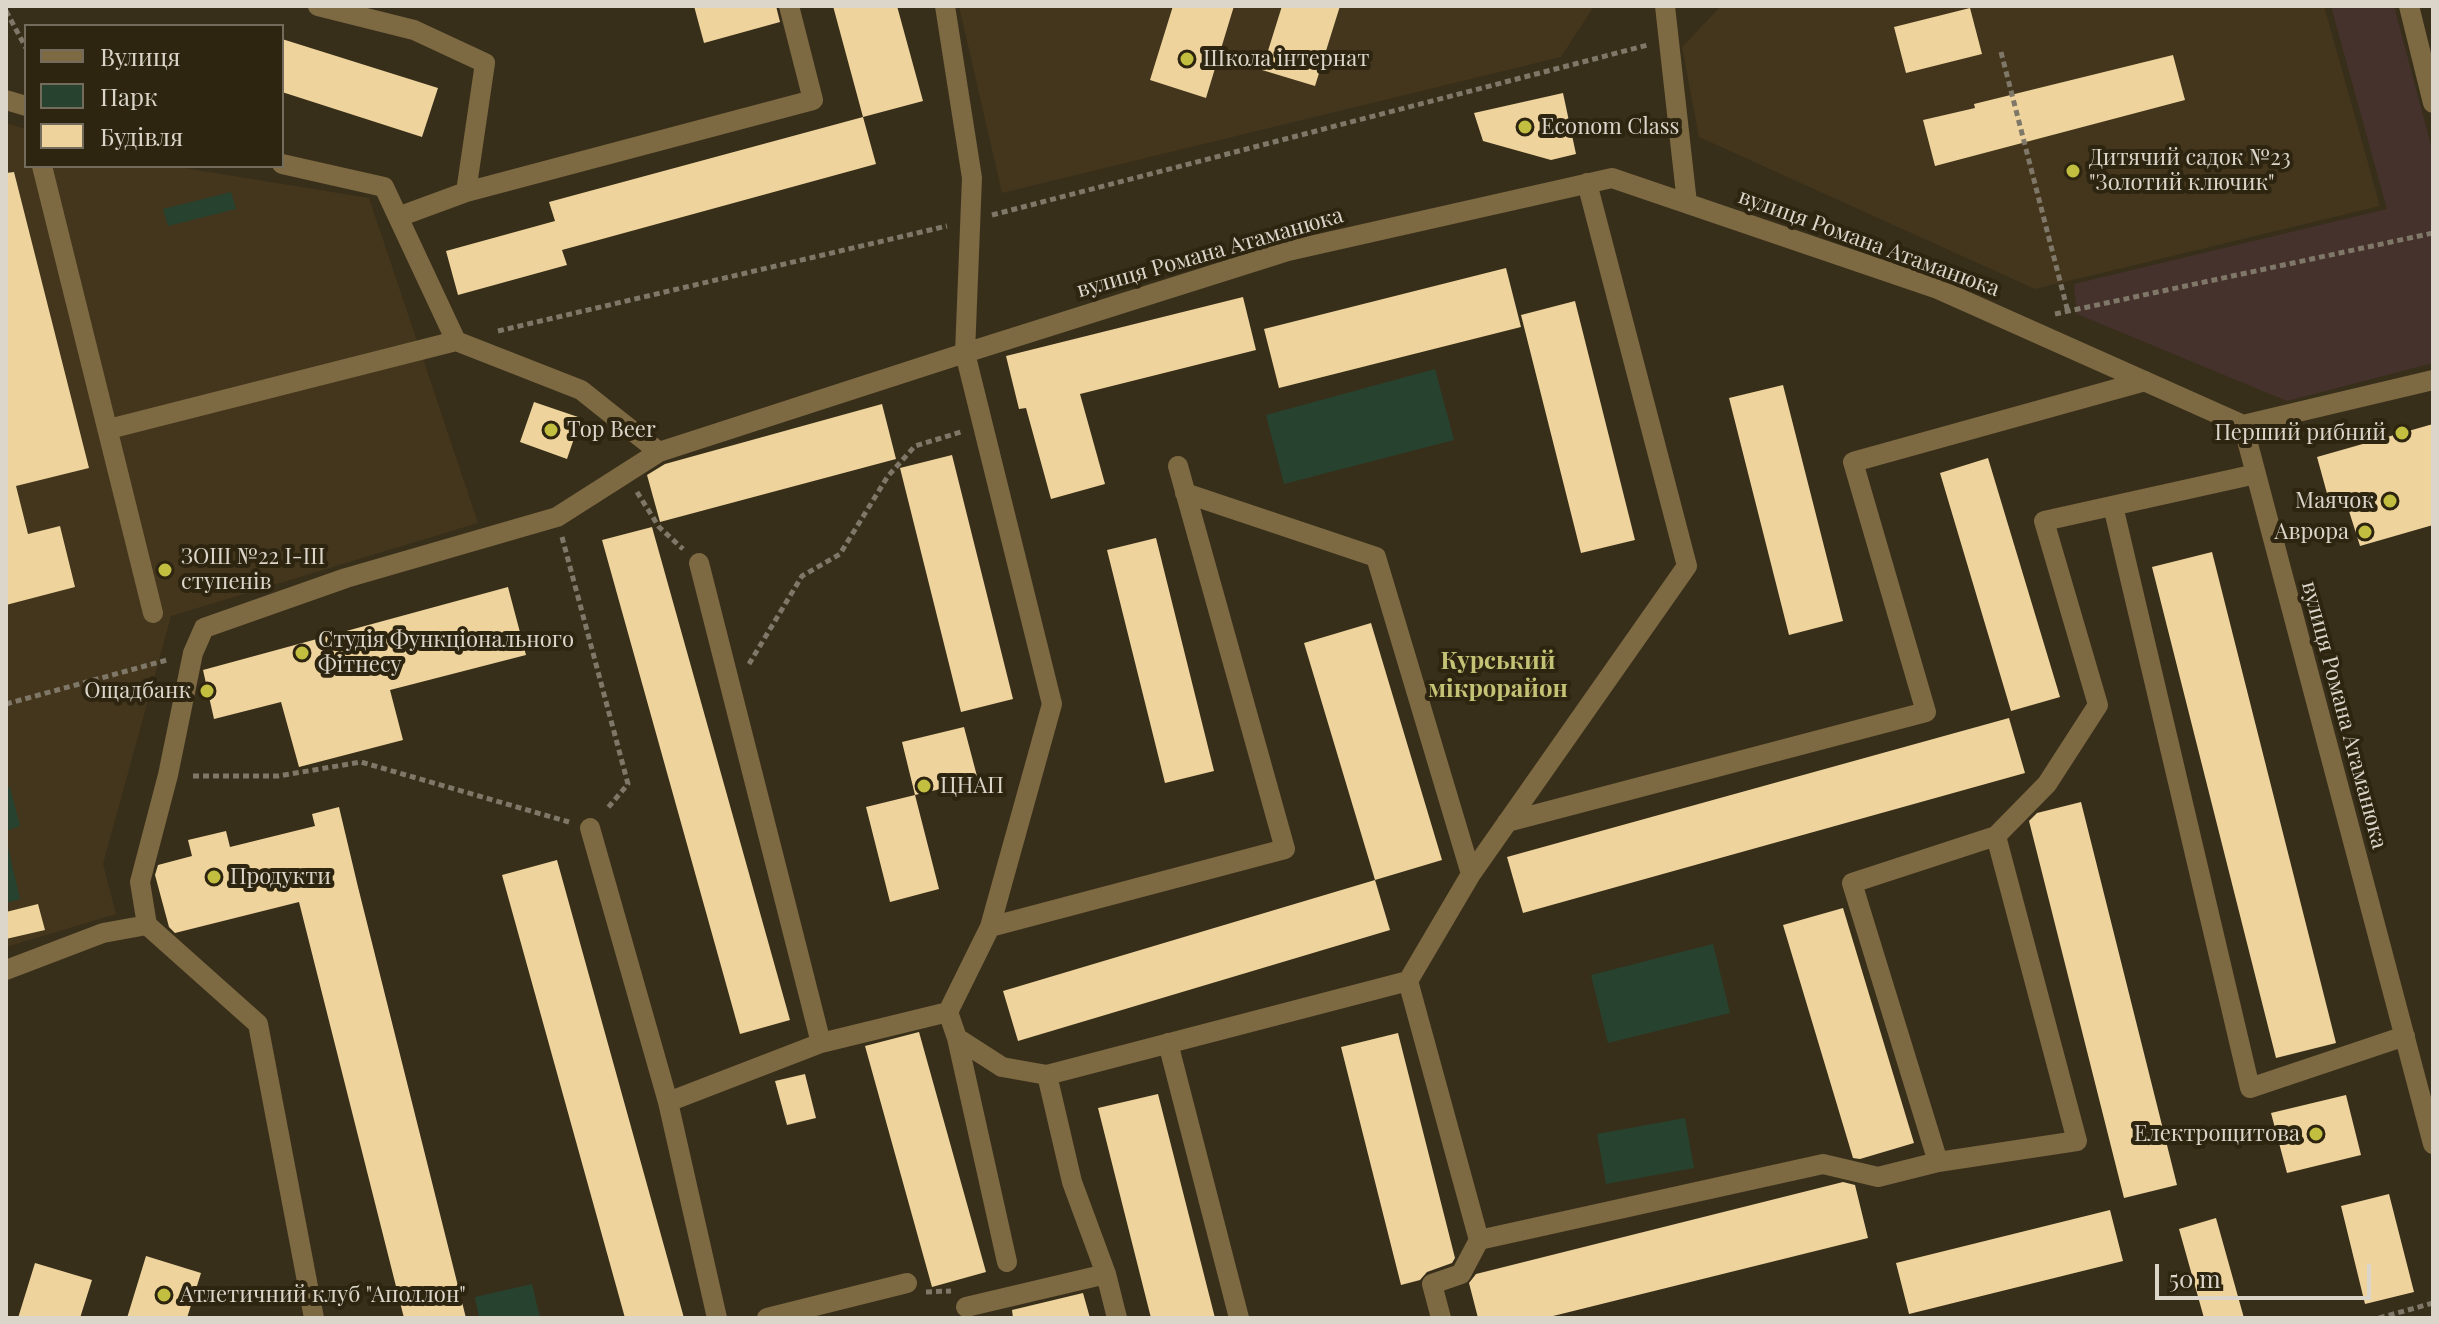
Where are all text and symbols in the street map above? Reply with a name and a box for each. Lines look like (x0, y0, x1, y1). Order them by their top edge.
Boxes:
legend (24, 24, 284, 168)
text: Вулиця (100, 40, 180, 72)
place label: Школа інтернат (1203, 46, 1369, 72)
marker: Школа інтернат (1178, 50, 1196, 68)
text: Парк (100, 80, 158, 112)
place label: Econom Class (1541, 114, 1679, 140)
marker: Econom Class (1516, 118, 1534, 136)
text: Будівля (100, 120, 183, 152)
place label: Дитячий садок №23 "Золотий ключик" (2089, 145, 2291, 196)
marker: Дитячий садок №23 "Золотий ключик" (2064, 162, 2082, 180)
street label: вулиця Романа Атаманюка (1735, 183, 2003, 303)
street label: вулиця Романа Атаманюка (1074, 202, 1346, 304)
place label: Top Beer (567, 417, 656, 443)
place label: Перший рибний (2215, 420, 2386, 446)
marker: Top Beer (542, 421, 560, 439)
marker: Перший рибний (2393, 424, 2411, 442)
place label: Маячок (2295, 488, 2374, 514)
marker: Маячок (2381, 492, 2399, 510)
place label: Аврора (2275, 519, 2349, 545)
marker: Аврора (2356, 523, 2374, 541)
place label: ЗОШ №22 І-ІІІ ступенів (181, 544, 325, 596)
marker: ЗОШ №22 І-ІІІ ступенів (156, 561, 174, 579)
street label: вулиця Романа Атаманюка (2296, 578, 2392, 852)
place label: Студія Функціонального Фітнесу (318, 627, 574, 678)
marker: Студія Функціонального Фітнесу (293, 644, 311, 662)
district label: Курський мікрорайон (1428, 648, 1568, 704)
place label: Ощадбанк (84, 678, 191, 704)
marker: Ощадбанк (198, 682, 216, 700)
place label: ЦНАП (940, 773, 1004, 799)
marker: ЦНАП (915, 777, 933, 795)
place label: Продукти (230, 864, 331, 890)
marker: Продукти (205, 868, 223, 886)
place label: Електрощитова (2134, 1121, 2300, 1147)
marker: Електрощитова (2307, 1125, 2325, 1143)
scale bar (2159, 1248, 2375, 1298)
text: 50 m (2169, 1262, 2221, 1294)
place label: Атлетичний клуб "Аполлон" (180, 1282, 466, 1308)
marker: Атлетичний клуб "Аполлон" (155, 1286, 173, 1304)

